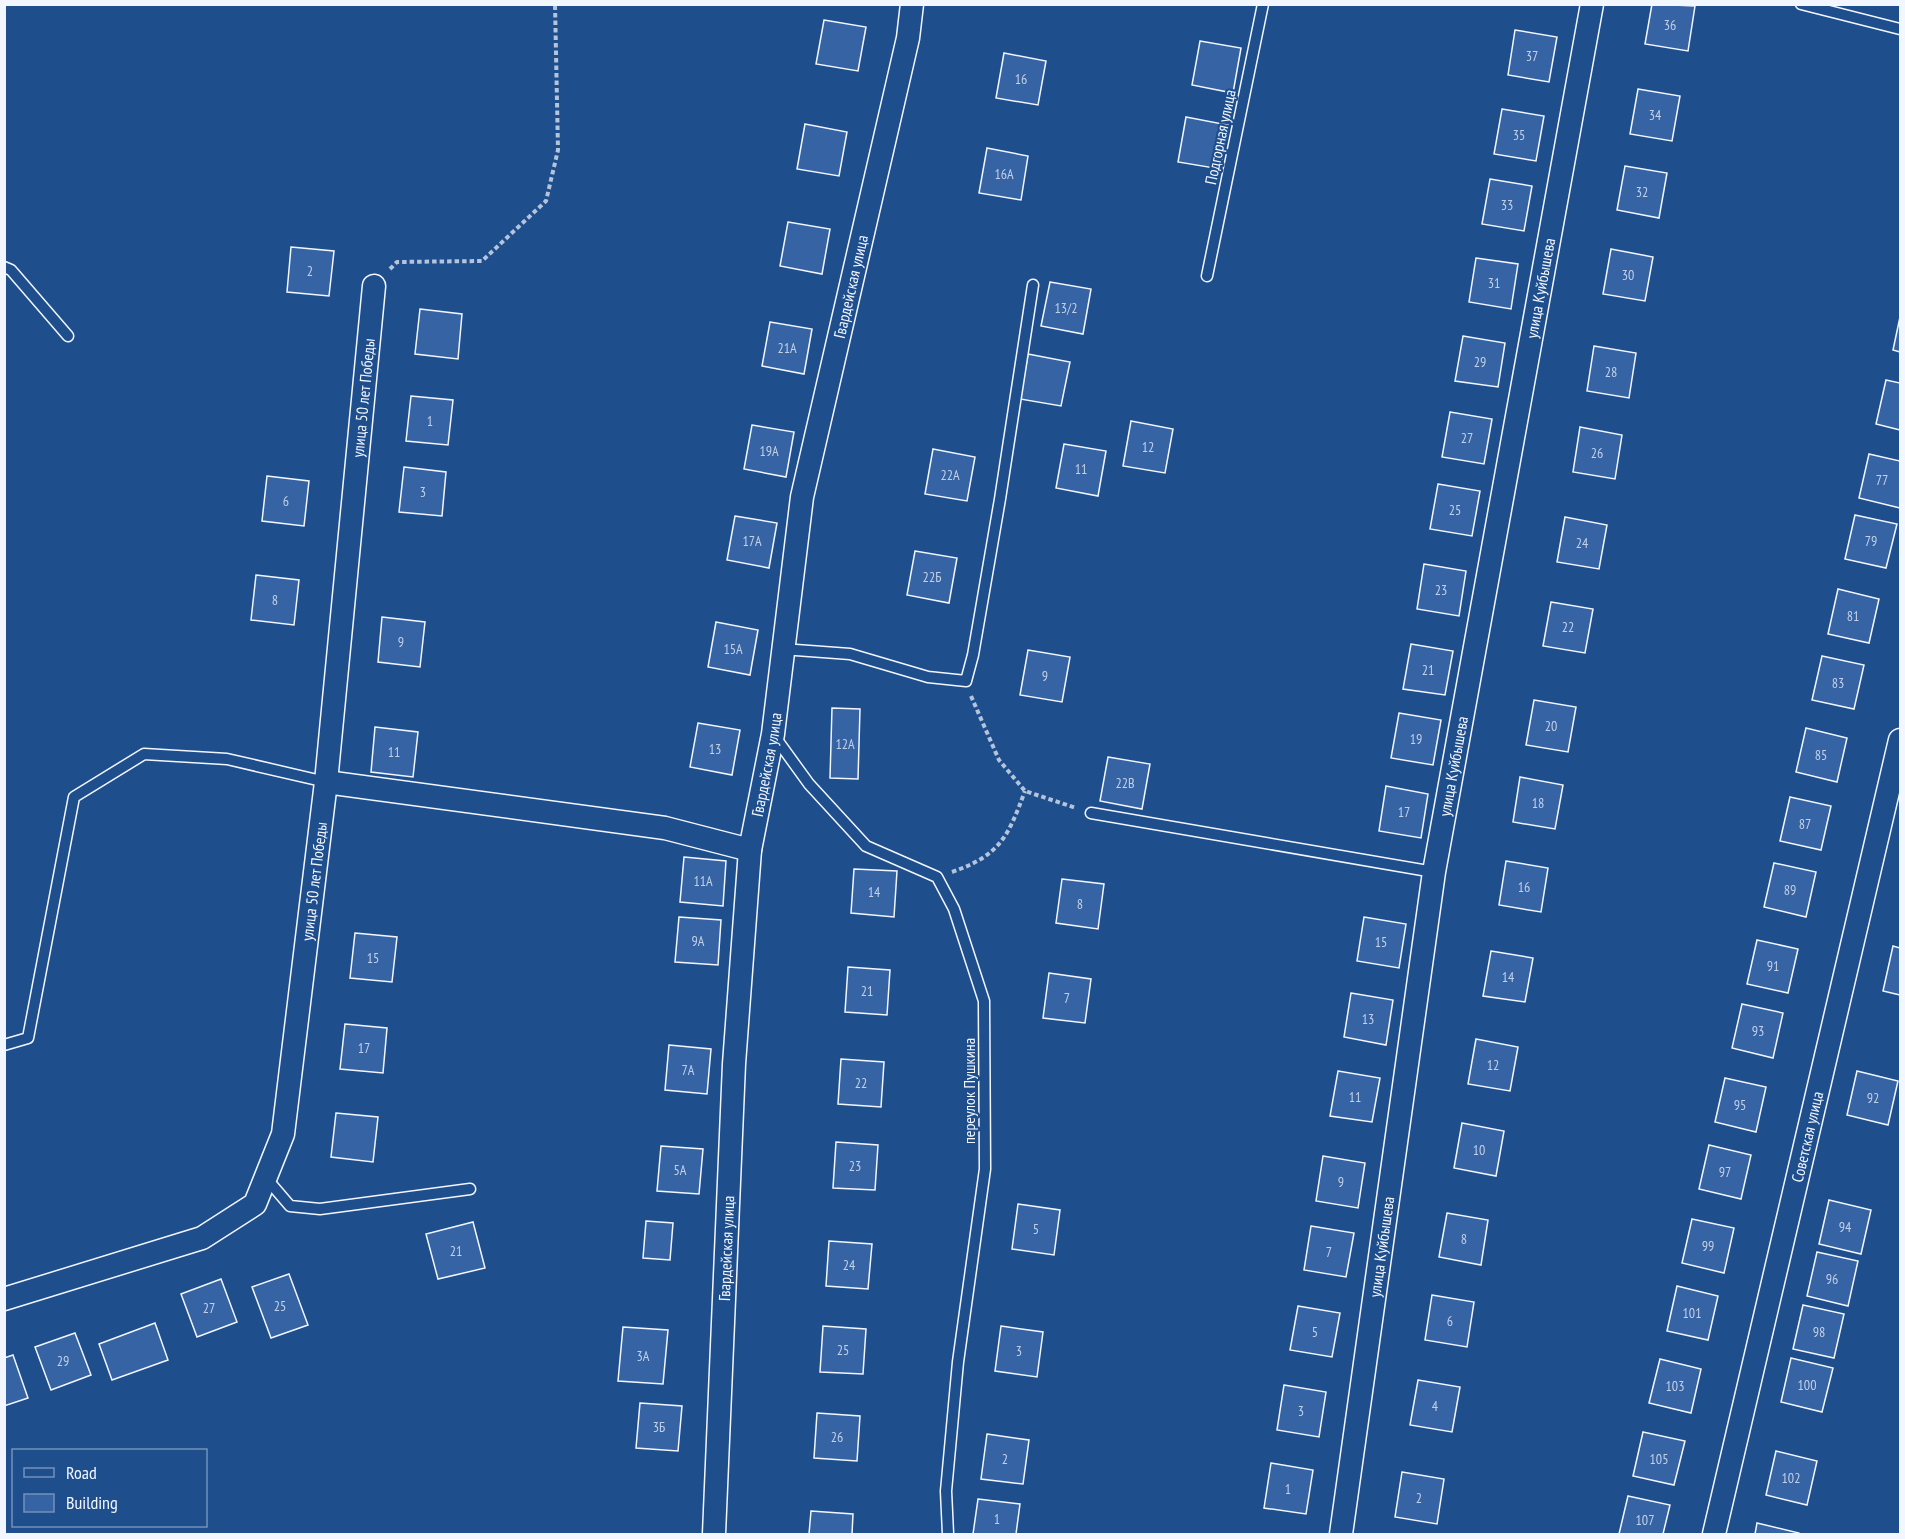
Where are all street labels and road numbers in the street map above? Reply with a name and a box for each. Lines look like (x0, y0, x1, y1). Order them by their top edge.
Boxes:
street label: Подгорная улица (1200, 88, 1240, 186)
street label: Гвардейская улица (829, 233, 872, 340)
street label: улица Куйбышева (1521, 236, 1559, 340)
street label: улица 50 лет Победы (347, 337, 379, 458)
street label: Гвардейская улица (747, 711, 786, 818)
street label: улица Куйбышева (1434, 714, 1472, 818)
street label: улица 50 лет Победы (297, 821, 331, 942)
street label: переулок Пушкина (959, 1038, 979, 1144)
street label: Советская улица (1787, 1089, 1827, 1184)
street label: Гвардейская улица (714, 1195, 738, 1301)
street label: улица Куйбышева (1364, 1195, 1398, 1299)

